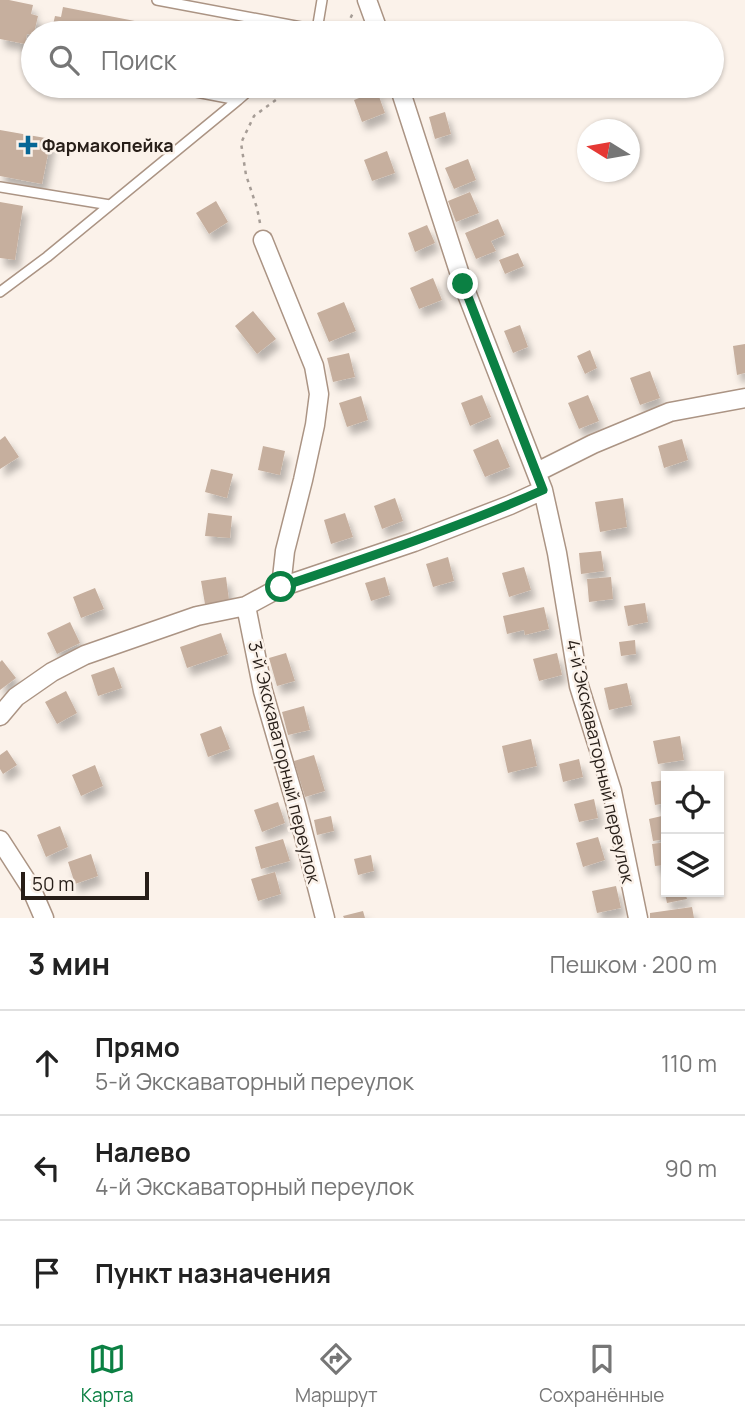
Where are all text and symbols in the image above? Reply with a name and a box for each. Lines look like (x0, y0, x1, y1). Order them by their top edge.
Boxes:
search box (21, 21, 724, 98)
icon: search (45, 41, 83, 79)
text: Поиск (101, 42, 176, 78)
north arrow (577, 119, 640, 182)
place label: Фармакопейка (42, 133, 174, 157)
marker: Фармакопейка (20, 137, 36, 153)
route end (447, 268, 478, 299)
route start (265, 571, 296, 602)
street label: 4-й Экскаваторный переулок (561, 637, 641, 886)
street label: 3-й Экскаваторный переулок (243, 638, 327, 887)
map controls (661, 771, 724, 897)
button: locate (661, 771, 724, 834)
button: layers (661, 834, 724, 897)
scale bar (21, 869, 149, 901)
text: 50 m (32, 871, 74, 897)
text: 3 мин (28, 943, 110, 984)
text: Пешком · 200 m (550, 948, 717, 980)
text: Прямо (95, 1029, 180, 1065)
icon: ahead (28, 1044, 66, 1082)
text: 110 m (661, 1047, 717, 1079)
text: 5-й Экскаваторный переулок (95, 1065, 414, 1097)
text: Налево (95, 1134, 191, 1170)
icon: left (28, 1149, 66, 1187)
text: 90 m (665, 1152, 717, 1184)
text: 4-й Экскаваторный переулок (95, 1170, 414, 1202)
icon: arrive (28, 1254, 66, 1292)
text: Пункт назначения (95, 1255, 331, 1291)
tab: Карта (81, 1340, 134, 1408)
tab: Маршрут (295, 1340, 378, 1408)
tab: Сохранённые (539, 1340, 664, 1408)

